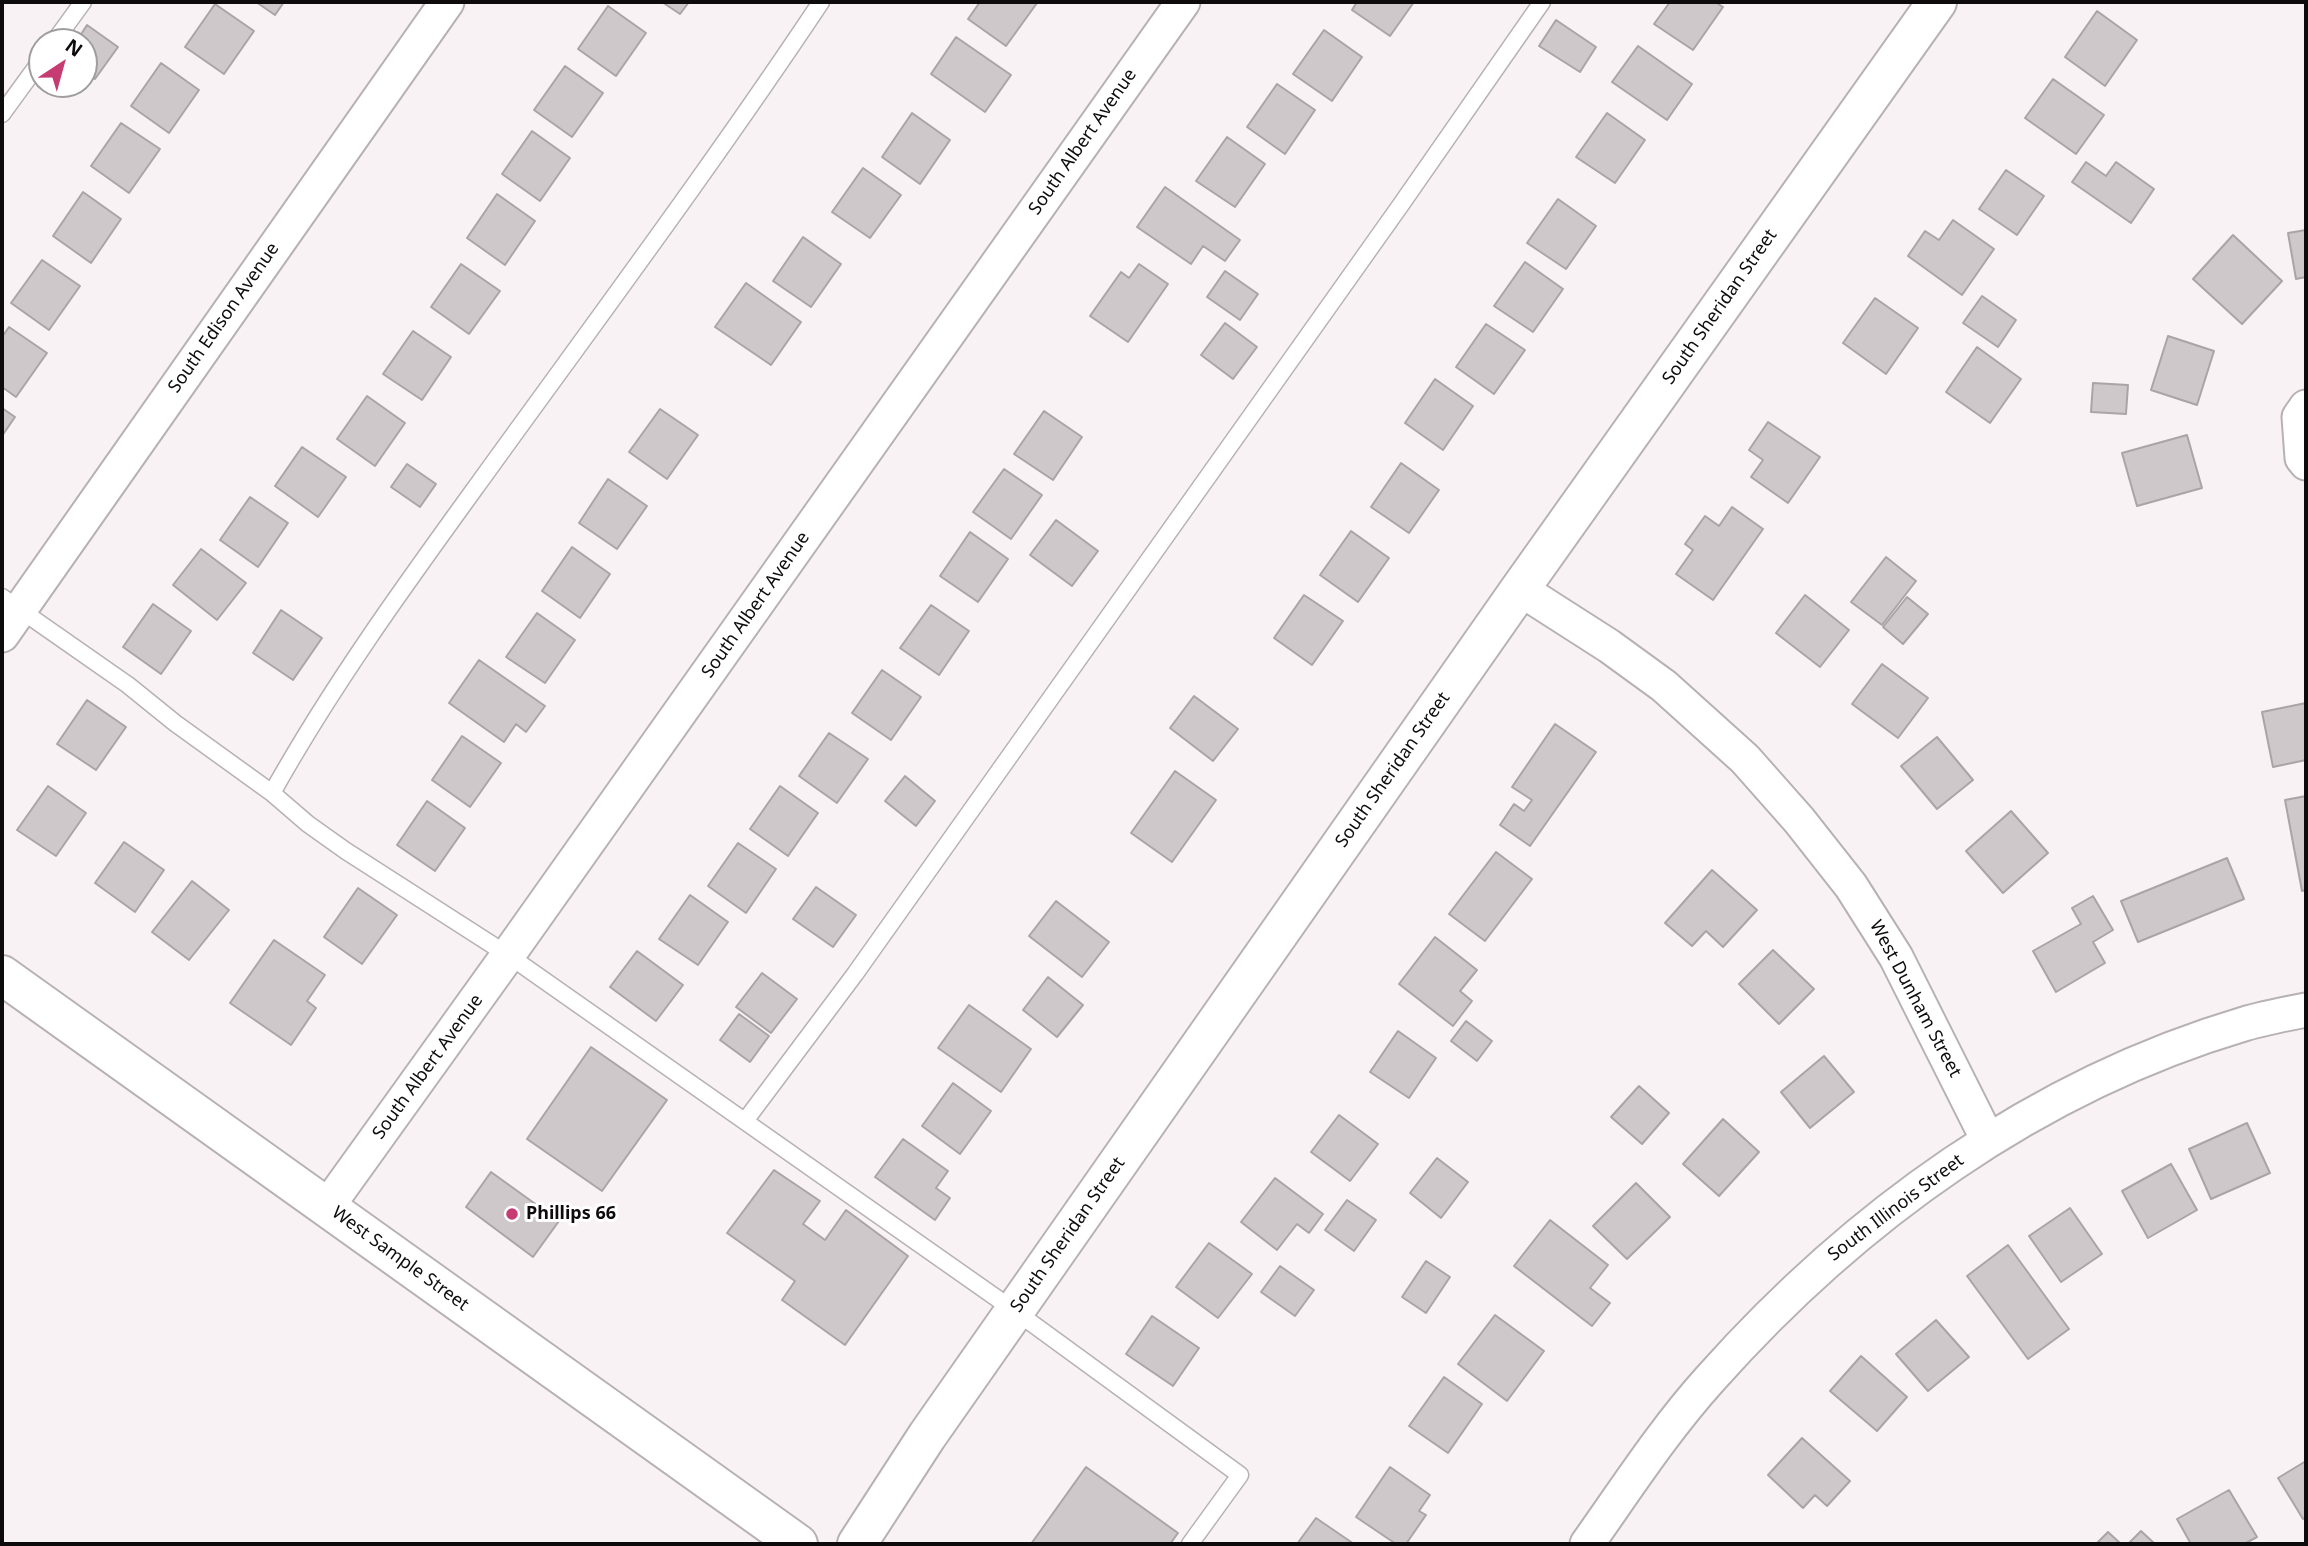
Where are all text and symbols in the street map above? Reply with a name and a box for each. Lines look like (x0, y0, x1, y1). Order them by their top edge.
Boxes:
north arrow (28, 28, 98, 98)
text: N (60, 33, 88, 63)
street label: South Albert Avenue (1024, 65, 1142, 219)
street label: South Sheridan Street (1658, 225, 1782, 389)
street label: South Edison Avenue (164, 239, 284, 397)
street label: South Albert Avenue (697, 528, 815, 682)
street label: South Sheridan Street (1331, 688, 1455, 852)
street label: West Dunham Street (1864, 917, 1966, 1081)
street label: South Albert Avenue (368, 991, 488, 1143)
street label: South Illinois Street (1824, 1150, 1968, 1266)
street label: South Sheridan Street (1006, 1153, 1130, 1317)
street label: West Sample Street (327, 1202, 473, 1316)
place label: Phillips 66 (526, 1203, 616, 1225)
marker: Phillips 66 (504, 1206, 520, 1222)

